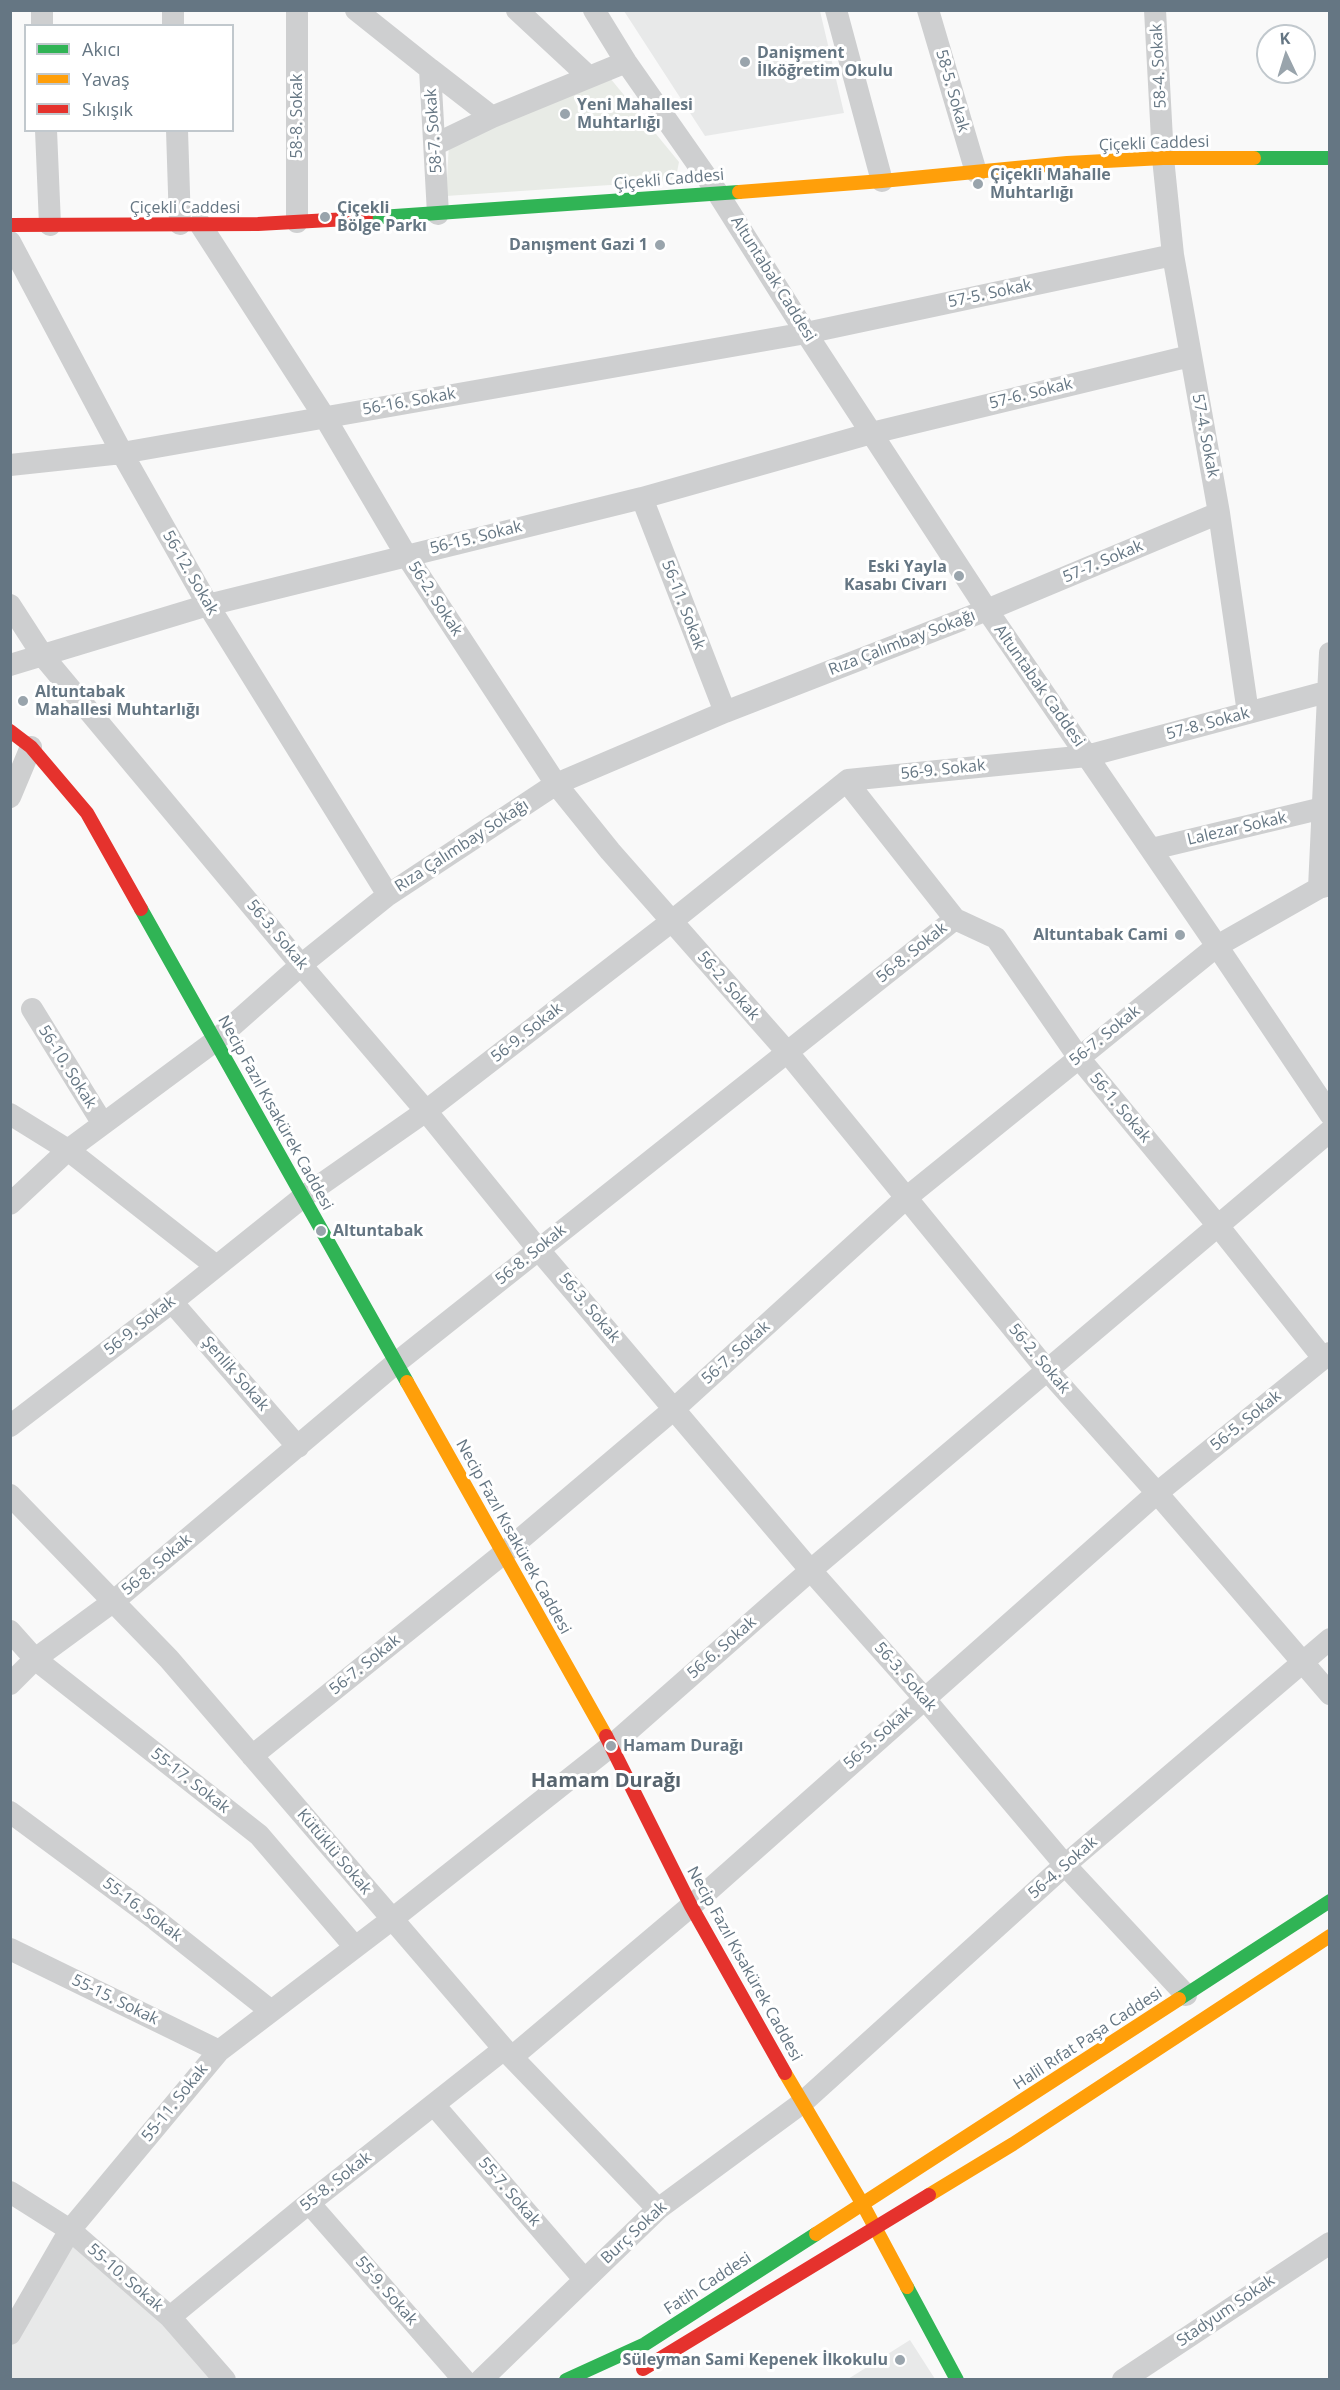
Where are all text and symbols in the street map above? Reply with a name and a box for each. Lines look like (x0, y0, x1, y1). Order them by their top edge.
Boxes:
street label: 58-4. Sokak (1147, 23, 1171, 109)
legend (24, 24, 234, 132)
north arrow (1256, 24, 1316, 84)
text: K (1279, 27, 1291, 49)
text: Akıcı (82, 37, 121, 61)
place label: Danişment İlköğretim Okulu (757, 43, 893, 81)
street label: 58-5. Sokak (931, 47, 973, 135)
marker: Danişment İlköğretim Okulu (738, 55, 752, 69)
text: Yavaş (82, 67, 130, 91)
street label: 58-8. Sokak (287, 73, 307, 159)
street label: 58-7. Sokak (421, 88, 447, 174)
place label: Yeni Mahallesi Muhtarlığı (577, 95, 693, 133)
text: Sıkışık (82, 97, 133, 121)
marker: Yeni Mahallesi Muhtarlığı (558, 107, 572, 121)
street label: Çiçekli Caddesi (1098, 132, 1210, 156)
place label: Çiçekli Mahalle Muhtarlığı (990, 165, 1111, 203)
street label: Çiçekli Caddesi (613, 166, 725, 194)
marker: Çiçekli Mahalle Muhtarlığı (971, 177, 985, 191)
street label: Çiçekli Caddesi (130, 198, 240, 218)
place label: Çiçekli Bölge Parkı (337, 198, 427, 236)
marker: Çiçekli Bölge Parkı (318, 210, 332, 224)
street label: Altuntabak Caddesi (727, 213, 819, 345)
place label: Danışment Gazi 1 (509, 235, 648, 255)
marker: Danışment Gazi 1 (653, 238, 667, 252)
street label: 57-5. Sokak (946, 276, 1034, 312)
street label: 57-6. Sokak (987, 374, 1075, 414)
street label: 56-16. Sokak (361, 384, 457, 420)
street label: 57-4. Sokak (1187, 392, 1223, 480)
street label: 56-15. Sokak (428, 517, 524, 559)
street label: 56-12. Sokak (158, 527, 222, 619)
street label: 57-7. Sokak (1060, 537, 1146, 587)
place label: Eski Yayla Kasabı Civarı (844, 557, 947, 595)
street label: 56-2. Sokak (404, 558, 466, 640)
street label: 56-11. Sokak (657, 558, 709, 652)
marker: Eski Yayla Kasabı Civarı (952, 569, 966, 583)
street label: Rıza Çalımbay Sokağı (826, 606, 978, 680)
street label: Altuntabak Caddesi (990, 621, 1088, 751)
place label: Altuntabak Mahallesi Muhtarlığı (35, 682, 200, 720)
marker: Altuntabak Mahallesi Muhtarlığı (16, 694, 30, 708)
street label: 57-8. Sokak (1164, 704, 1252, 744)
street label: 56-9. Sokak (900, 756, 986, 784)
street label: Rıza Çalımbay Sokağı (392, 796, 532, 896)
street label: Lalezar Sokak (1185, 808, 1289, 850)
street label: 56-3. Sokak (242, 896, 312, 974)
street label: 56-8. Sokak (873, 919, 951, 987)
place label: Altuntabak Cami (1033, 925, 1168, 945)
marker: Altuntabak Cami (1173, 928, 1187, 942)
street label: 56-2. Sokak (693, 948, 763, 1024)
street label: 56-9. Sokak (488, 999, 566, 1067)
street label: 56-7. Sokak (1066, 1002, 1144, 1070)
street label: Necip Fazıl Kısakürek Caddesi (213, 1012, 337, 1214)
street label: 56-10. Sokak (34, 1022, 100, 1112)
street label: 56-1. Sokak (1085, 1069, 1155, 1147)
place label: Altuntabak (333, 1221, 423, 1241)
street label: 56-8. Sokak (492, 1221, 570, 1289)
marker: Altuntabak (314, 1224, 328, 1238)
street label: 56-3. Sokak (554, 1269, 624, 1347)
street label: 56-9. Sokak (101, 1292, 179, 1360)
street label: 56-7. Sokak (698, 1317, 774, 1389)
street label: 56-2. Sokak (1004, 1320, 1074, 1398)
street label: Şenlik Sokak (197, 1333, 273, 1415)
street label: 56-5. Sokak (1207, 1387, 1285, 1455)
street label: Necip Fazıl Kısakürek Caddesi (451, 1436, 575, 1638)
street label: 56-8. Sokak (118, 1530, 196, 1600)
street label: 56-6. Sokak (684, 1613, 760, 1683)
street label: 56-7. Sokak (326, 1631, 404, 1699)
street label: 56-3. Sokak (870, 1639, 940, 1715)
street label: 56-5. Sokak (840, 1702, 916, 1774)
place label: Hamam Durağı (623, 1736, 743, 1756)
marker: Hamam Durağı (604, 1739, 618, 1753)
street label: 55-17. Sokak (147, 1744, 233, 1818)
district label: Hamam Durağı (531, 1769, 681, 1793)
street label: Kütüklü Sokak (293, 1805, 375, 1899)
street label: 56-4. Sokak (1025, 1833, 1101, 1903)
street label: Necip Fazıl Kısakürek Caddesi (682, 1863, 806, 2065)
street label: 55-16. Sokak (99, 1874, 185, 1946)
street label: 55-15. Sokak (68, 1971, 162, 2029)
street label: Halil Rıfat Paşa Caddesi (1010, 1984, 1166, 2094)
street label: 55-11. Sokak (138, 2060, 212, 2146)
street label: 55-8. Sokak (297, 2148, 375, 2216)
street label: 55-7. Sokak (474, 2154, 544, 2230)
street label: Burç Sokak (597, 2198, 671, 2268)
street label: 55-10. Sokak (83, 2240, 167, 2316)
street label: Fatih Caddesi (661, 2249, 755, 2319)
street label: 55-9. Sokak (351, 2253, 421, 2329)
street label: Stadyum Sokak (1173, 2271, 1279, 2351)
place label: Süleyman Sami Kepenek İlkokulu (622, 2350, 888, 2370)
marker: Süleyman Sami Kepenek İlkokulu (893, 2353, 907, 2367)

